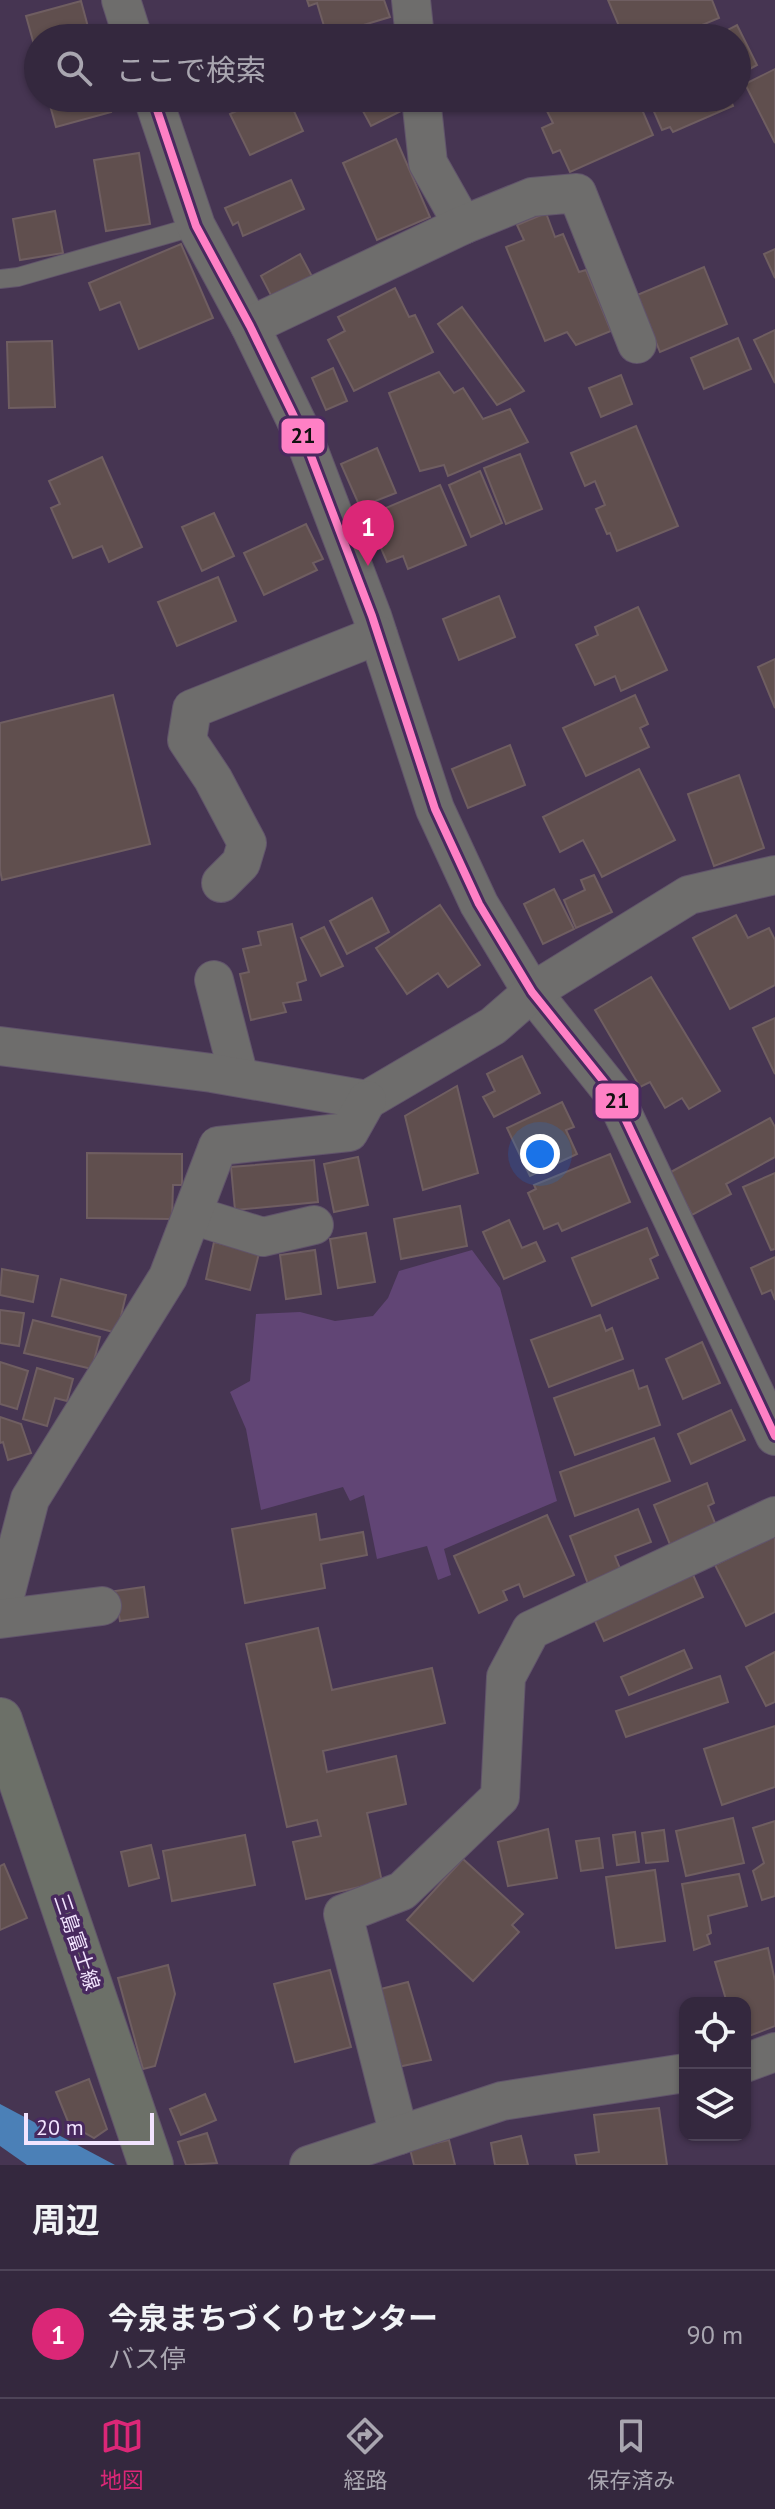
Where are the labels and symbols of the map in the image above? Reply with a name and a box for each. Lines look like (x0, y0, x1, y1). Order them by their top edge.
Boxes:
line badge: 21 (280, 417, 326, 455)
text: 21 (291, 421, 315, 449)
pin: 1 (342, 500, 394, 566)
line badge: 21 (594, 1082, 640, 1120)
text: 21 (605, 1086, 629, 1114)
your location (520, 1134, 560, 1174)
street label: 三島富士線 (48, 1890, 106, 1994)
scale bar (24, 2109, 154, 2145)

